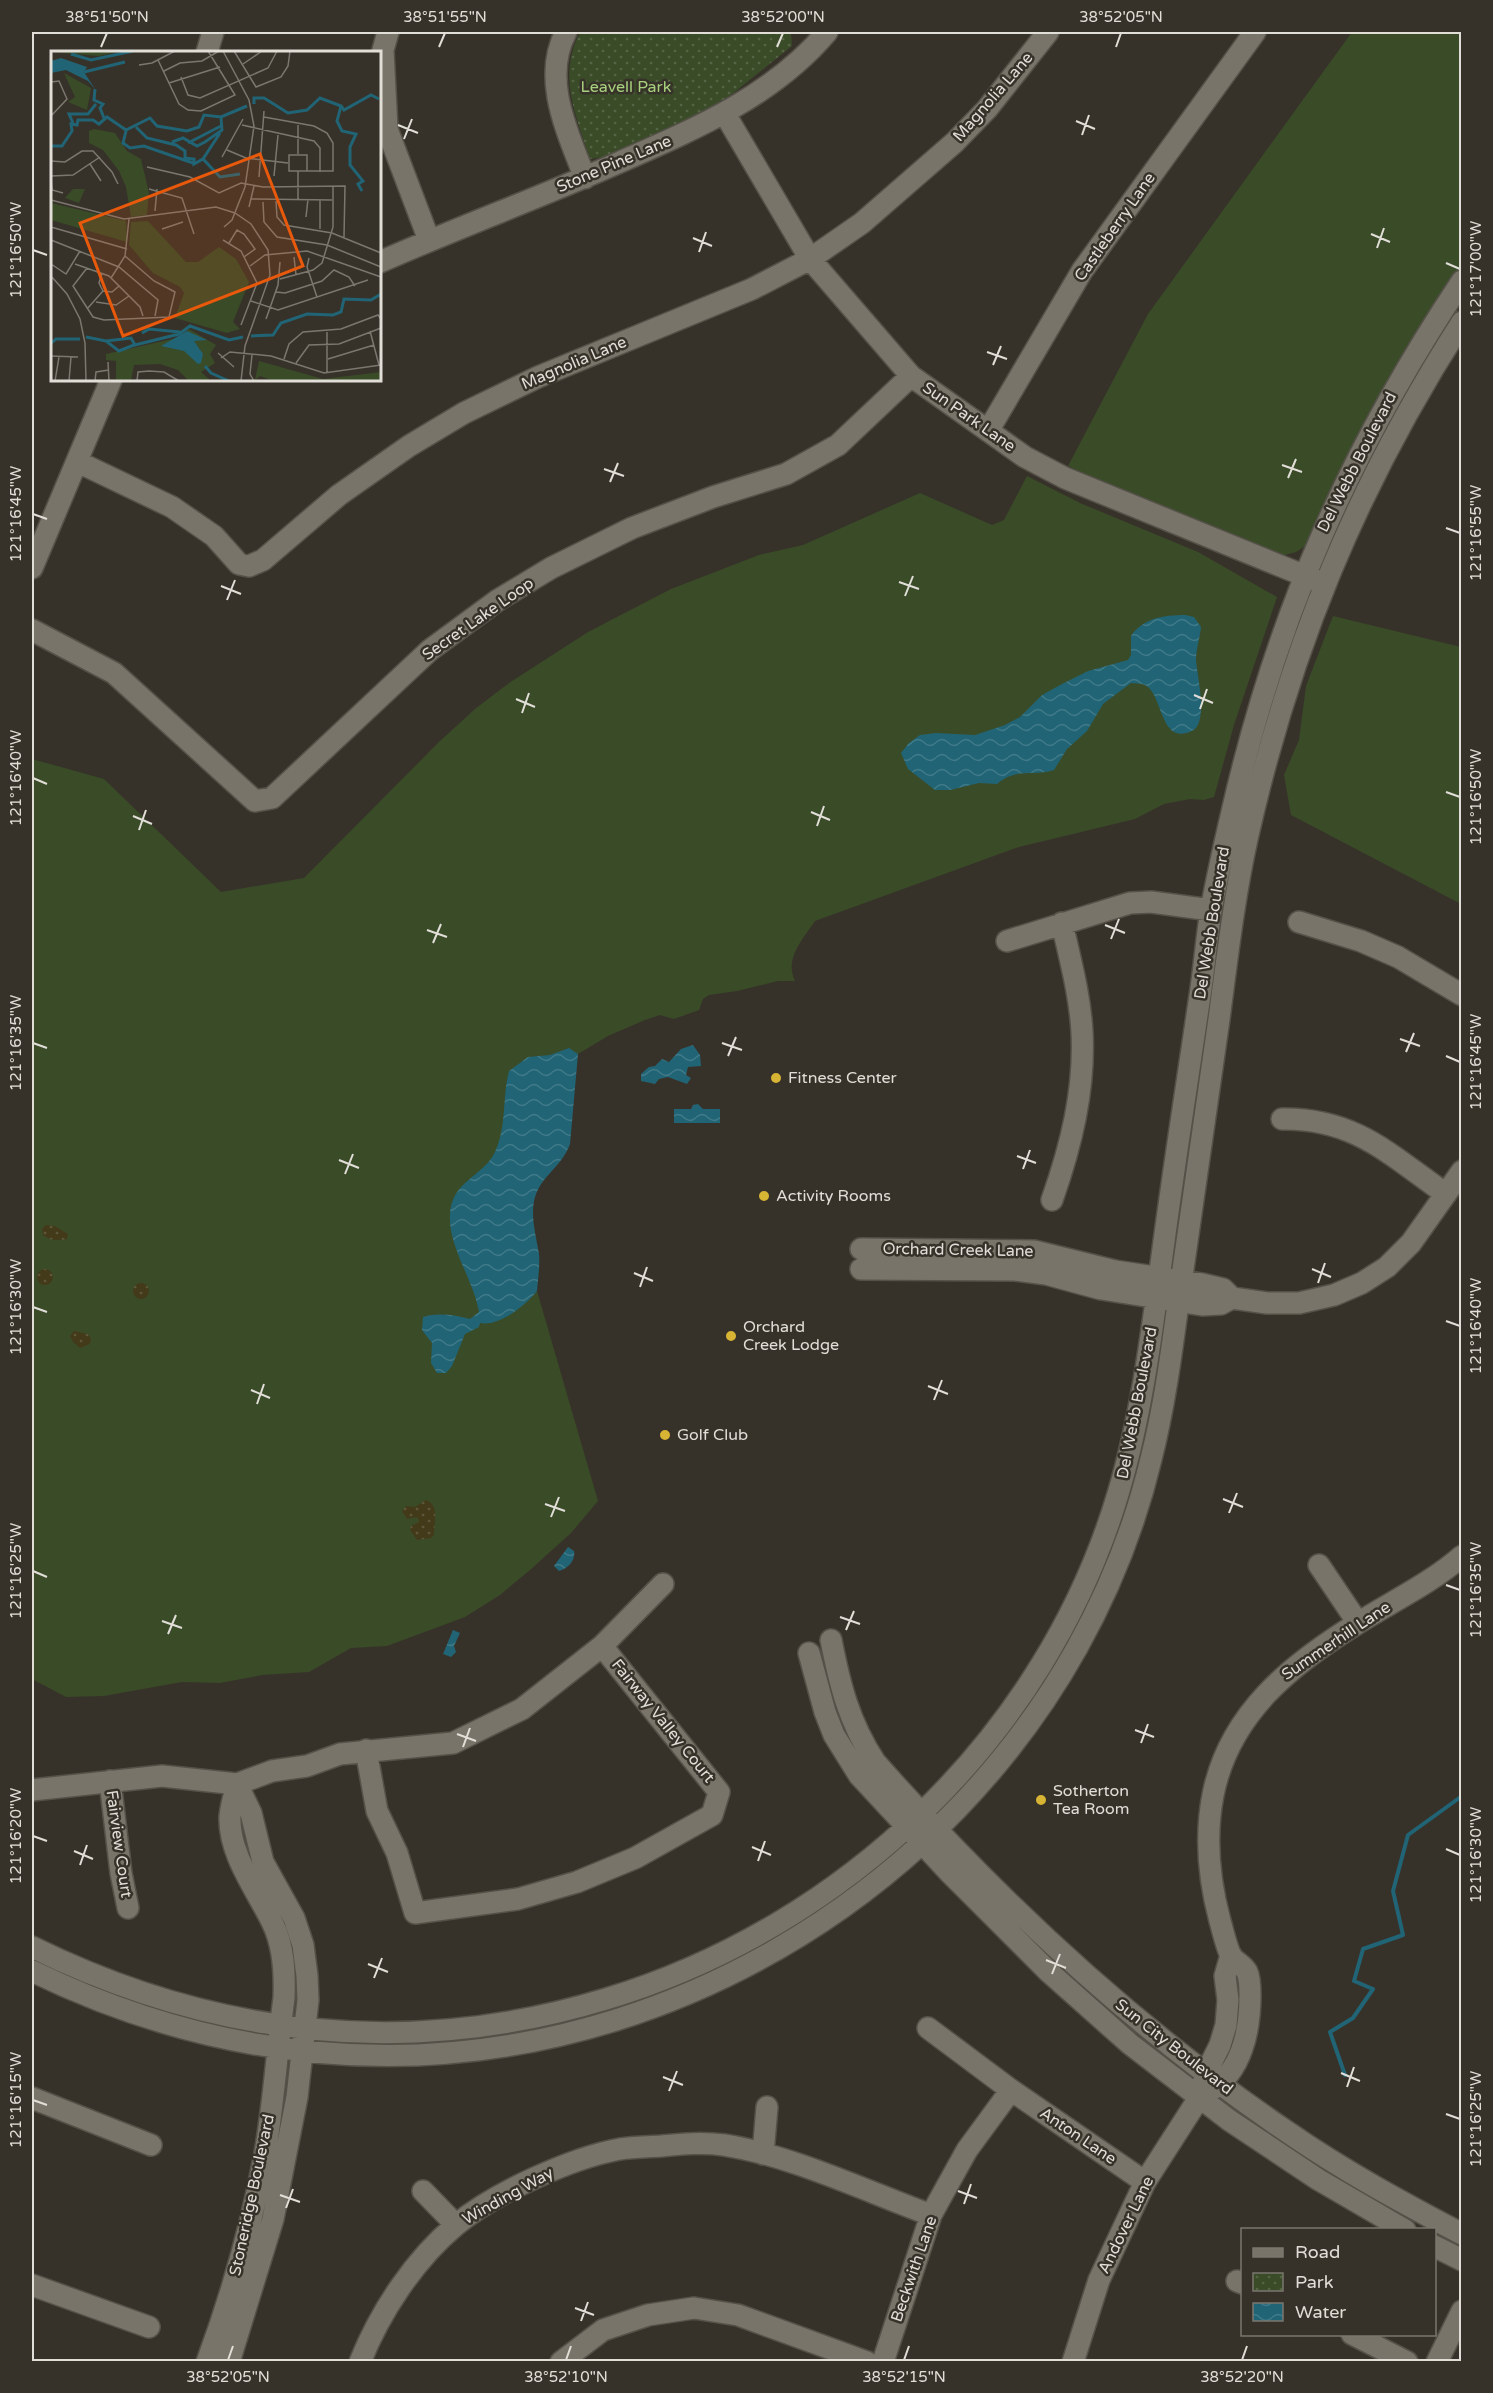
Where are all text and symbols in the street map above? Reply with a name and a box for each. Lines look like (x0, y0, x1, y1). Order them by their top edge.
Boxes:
text: 38°51'50"N (65, 8, 149, 26)
text: 38°51'55"N (403, 8, 487, 26)
text: 38°52'00"N (741, 8, 825, 26)
text: 38°52'05"N (1079, 8, 1163, 26)
street label: Magnolia Lane (949, 48, 1037, 146)
inset map (51, 51, 381, 381)
park label: Leavell Park (581, 77, 672, 97)
street label: Stone Pine Lane (554, 131, 674, 197)
street label: Castleberry Lane (1070, 169, 1160, 285)
text: 121°16'50"W (7, 202, 25, 298)
text: 121°17'00"W (1467, 221, 1485, 317)
street label: Magnolia Lane (518, 332, 630, 394)
street label: Sun Park Lane (919, 378, 1019, 456)
street label: Del Webb Boulevard (1313, 389, 1401, 535)
text: 121°16'45"W (7, 466, 25, 562)
text: 121°16'55"W (1467, 485, 1485, 581)
street label: Secret Lake Loop (418, 573, 538, 665)
text: 121°16'40"W (7, 730, 25, 826)
text: 121°16'50"W (1467, 749, 1485, 845)
street label: Del Webb Boulevard (1190, 845, 1234, 1001)
text: 121°16'35"W (7, 995, 25, 1091)
text: 121°16'45"W (1467, 1014, 1485, 1110)
place label: Fitness Center (788, 1068, 897, 1088)
marker: Fitness Center (769, 1071, 783, 1085)
place label: Activity Rooms (776, 1186, 891, 1206)
marker: Activity Rooms (757, 1189, 771, 1203)
street label: Orchard Creek Lane (882, 1239, 1034, 1261)
text: 121°16'30"W (7, 1259, 25, 1355)
text: 121°16'40"W (1467, 1278, 1485, 1374)
place label: Orchard Creek Lodge (743, 1317, 839, 1355)
street label: Del Webb Boulevard (1112, 1325, 1162, 1481)
marker: Orchard Creek Lodge (724, 1329, 738, 1343)
place label: Golf Club (677, 1425, 748, 1445)
marker: Golf Club (658, 1428, 672, 1442)
text: 121°16'25"W (7, 1523, 25, 1619)
text: 121°16'35"W (1467, 1542, 1485, 1638)
street label: Summerhill Lane (1278, 1597, 1394, 1685)
street label: Fairway Valley Court (607, 1655, 719, 1787)
place label: Sotherton Tea Room (1053, 1781, 1129, 1819)
text: 121°16'20"W (7, 1788, 25, 1884)
street label: Fairview Court (102, 1789, 136, 1899)
marker: Sotherton Tea Room (1034, 1793, 1048, 1807)
text: 121°16'30"W (1467, 1807, 1485, 1903)
street label: Sun City Boulevard (1111, 1995, 1237, 2099)
text: 121°16'15"W (7, 2052, 25, 2148)
text: 121°16'25"W (1467, 2071, 1485, 2167)
street label: Anton Lane (1036, 2103, 1120, 2169)
street label: Stoneridge Boulevard (225, 2113, 279, 2277)
street label: Winding Way (459, 2163, 557, 2229)
street label: Andover Lane (1094, 2173, 1158, 2277)
street label: Beckwith Lane (886, 2213, 942, 2325)
legend (1241, 2228, 1436, 2336)
text: Road (1295, 2241, 1340, 2263)
text: Park (1295, 2271, 1334, 2293)
text: Water (1295, 2301, 1346, 2323)
text: 38°52'05"N (186, 2368, 270, 2386)
text: 38°52'10"N (524, 2368, 608, 2386)
text: 38°52'15"N (862, 2368, 946, 2386)
text: 38°52'20"N (1200, 2368, 1284, 2386)

